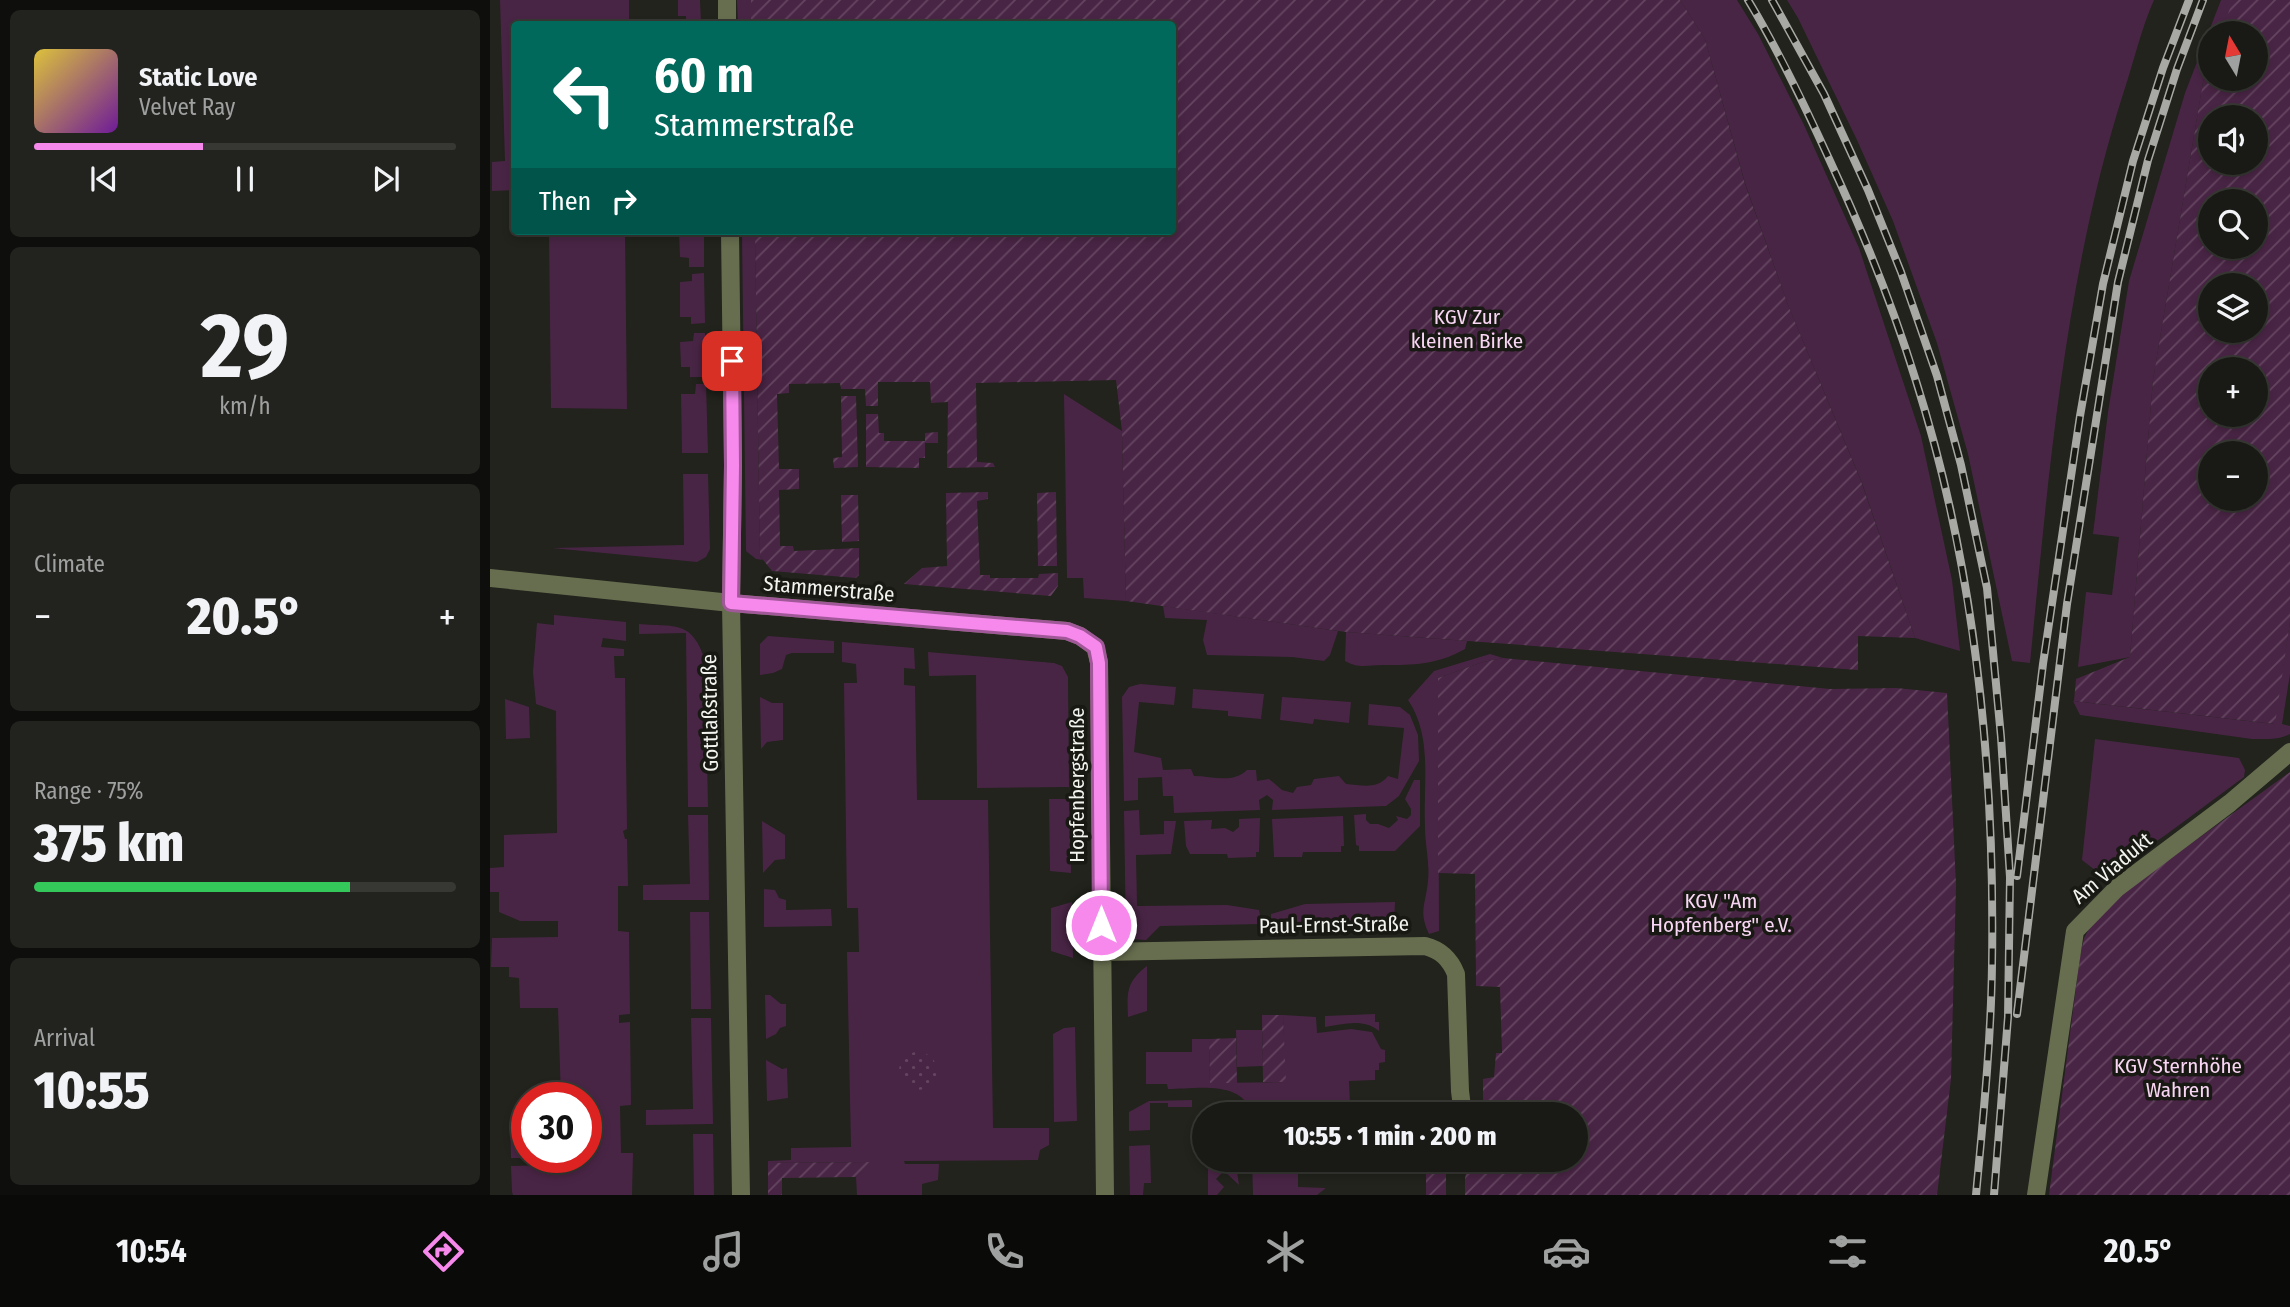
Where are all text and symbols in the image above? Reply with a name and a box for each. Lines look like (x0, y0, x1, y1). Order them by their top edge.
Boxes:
north arrow (2198, 21, 2268, 91)
map controls (2198, 21, 2268, 511)
text: 60 m (654, 46, 754, 105)
icon: left (539, 49, 630, 140)
text: Static Love (139, 62, 257, 93)
text: Velvet Ray (139, 93, 235, 121)
button: sound (2198, 105, 2268, 175)
text: Stammerstraße (654, 106, 854, 144)
icon: previous (85, 160, 123, 198)
icon: pause (226, 160, 264, 198)
icon: next (367, 160, 405, 198)
icon: right (605, 182, 643, 220)
text: Then (539, 186, 591, 217)
button: search (2198, 189, 2268, 259)
button: layers (2198, 273, 2268, 343)
text: 29 (201, 292, 289, 401)
park label: KGV Zur kleinen Birke (1411, 304, 1523, 354)
pin (702, 331, 762, 391)
icon: arrive (713, 342, 751, 380)
button: + (2198, 357, 2268, 427)
text: km/h (219, 392, 271, 420)
button: − (2198, 441, 2268, 511)
text: Climate (34, 550, 105, 578)
street label: Stammerstraße (762, 570, 896, 608)
text: 20.5° (187, 585, 303, 648)
text: − (34, 594, 51, 640)
text: + (439, 594, 456, 640)
street label: Gottlaßstraße (696, 654, 724, 772)
street label: Hopfenbergstraße (1064, 707, 1090, 863)
text: Range · 75% (34, 777, 143, 805)
text: 375 km (34, 812, 184, 875)
street label: Am Viadukt (2066, 827, 2158, 909)
position arrow (1064, 888, 1138, 962)
park label: KGV "Am Hopfenberg" e.V. (1650, 888, 1792, 938)
street label: Paul-Ernst-Straße (1259, 911, 1409, 939)
text: Arrival (34, 1024, 95, 1052)
park label: KGV Sternhöhe Wahren (2114, 1053, 2242, 1103)
text: 10:55 (34, 1059, 150, 1122)
speed limit sign: 30 (511, 1082, 602, 1173)
text: 10:55 · 1 min · 200 m (1283, 1121, 1497, 1152)
icon: directions (419, 1227, 468, 1276)
icon: music (699, 1227, 748, 1276)
icon: phone (980, 1227, 1029, 1276)
icon: climate (1261, 1227, 1310, 1276)
icon: car (1542, 1227, 1591, 1276)
icon: filters (1823, 1227, 1872, 1276)
text: 10:54 (116, 1232, 187, 1270)
text: 20.5° (2104, 1232, 2174, 1270)

